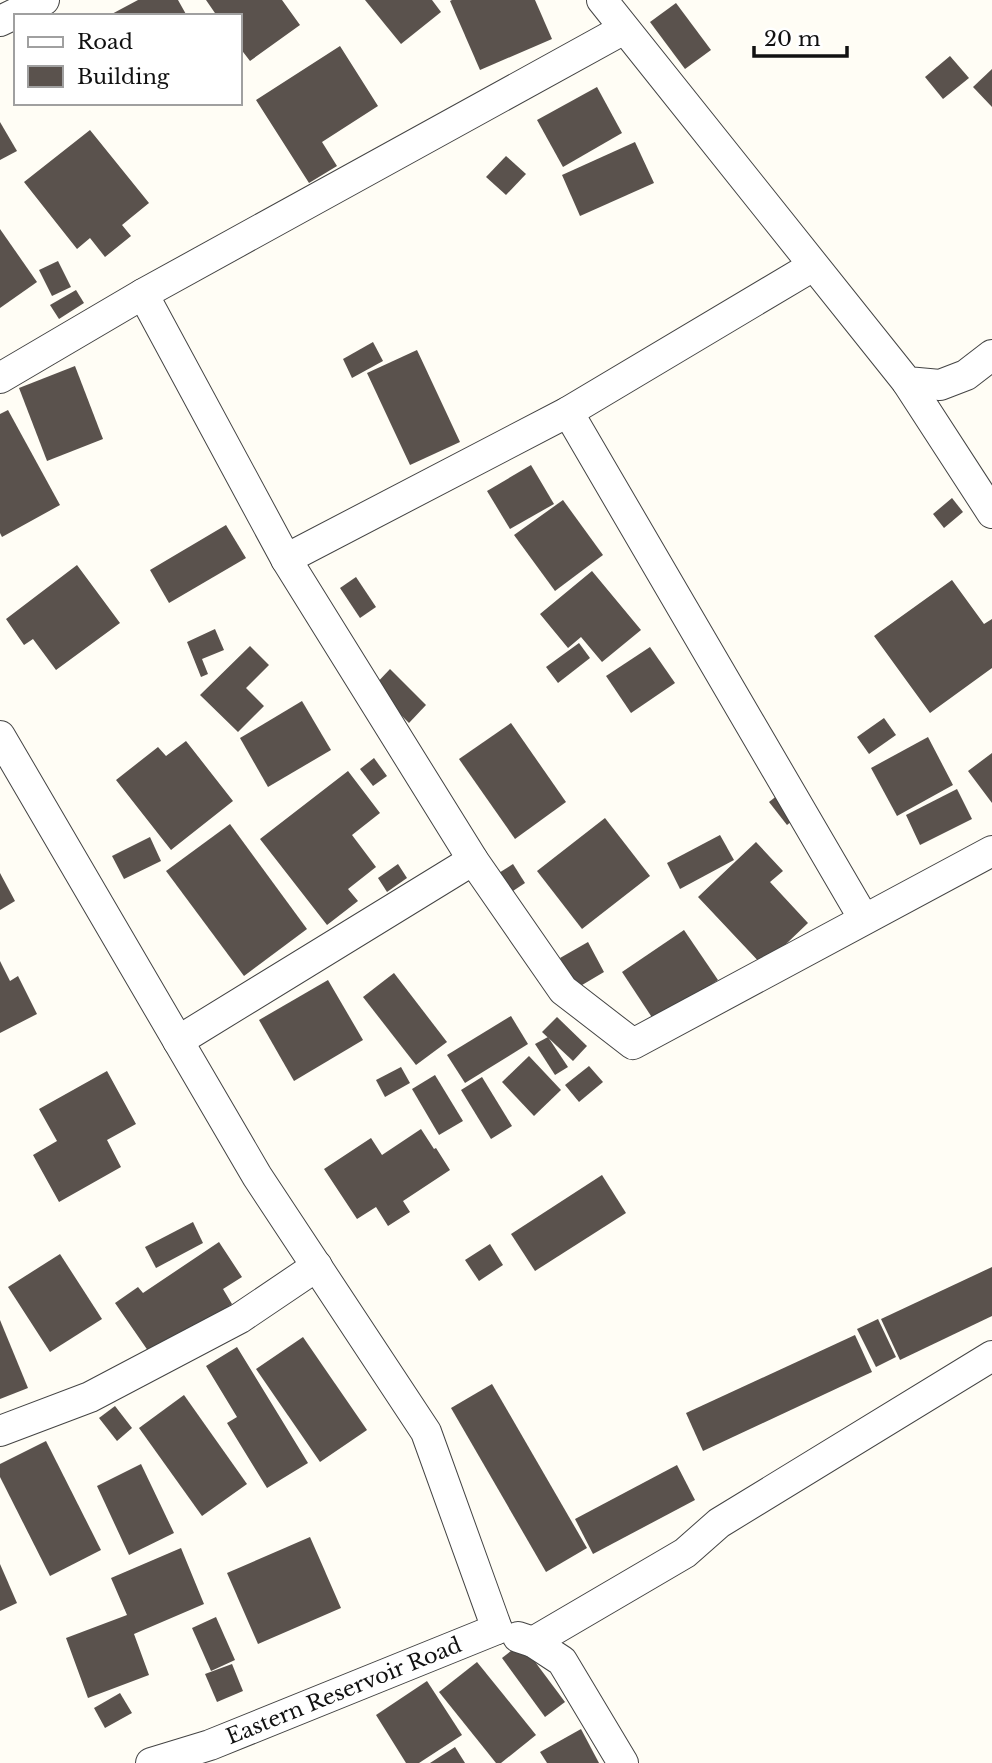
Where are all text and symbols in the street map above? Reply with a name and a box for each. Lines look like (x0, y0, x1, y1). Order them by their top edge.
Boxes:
legend (14, 14, 242, 105)
scale bar (754, 14, 847, 58)
text: 20 m (764, 26, 821, 52)
text: Road (77, 29, 133, 55)
text: Building (77, 64, 170, 90)
street label: Eastern Reservoir Road (223, 1632, 465, 1750)

